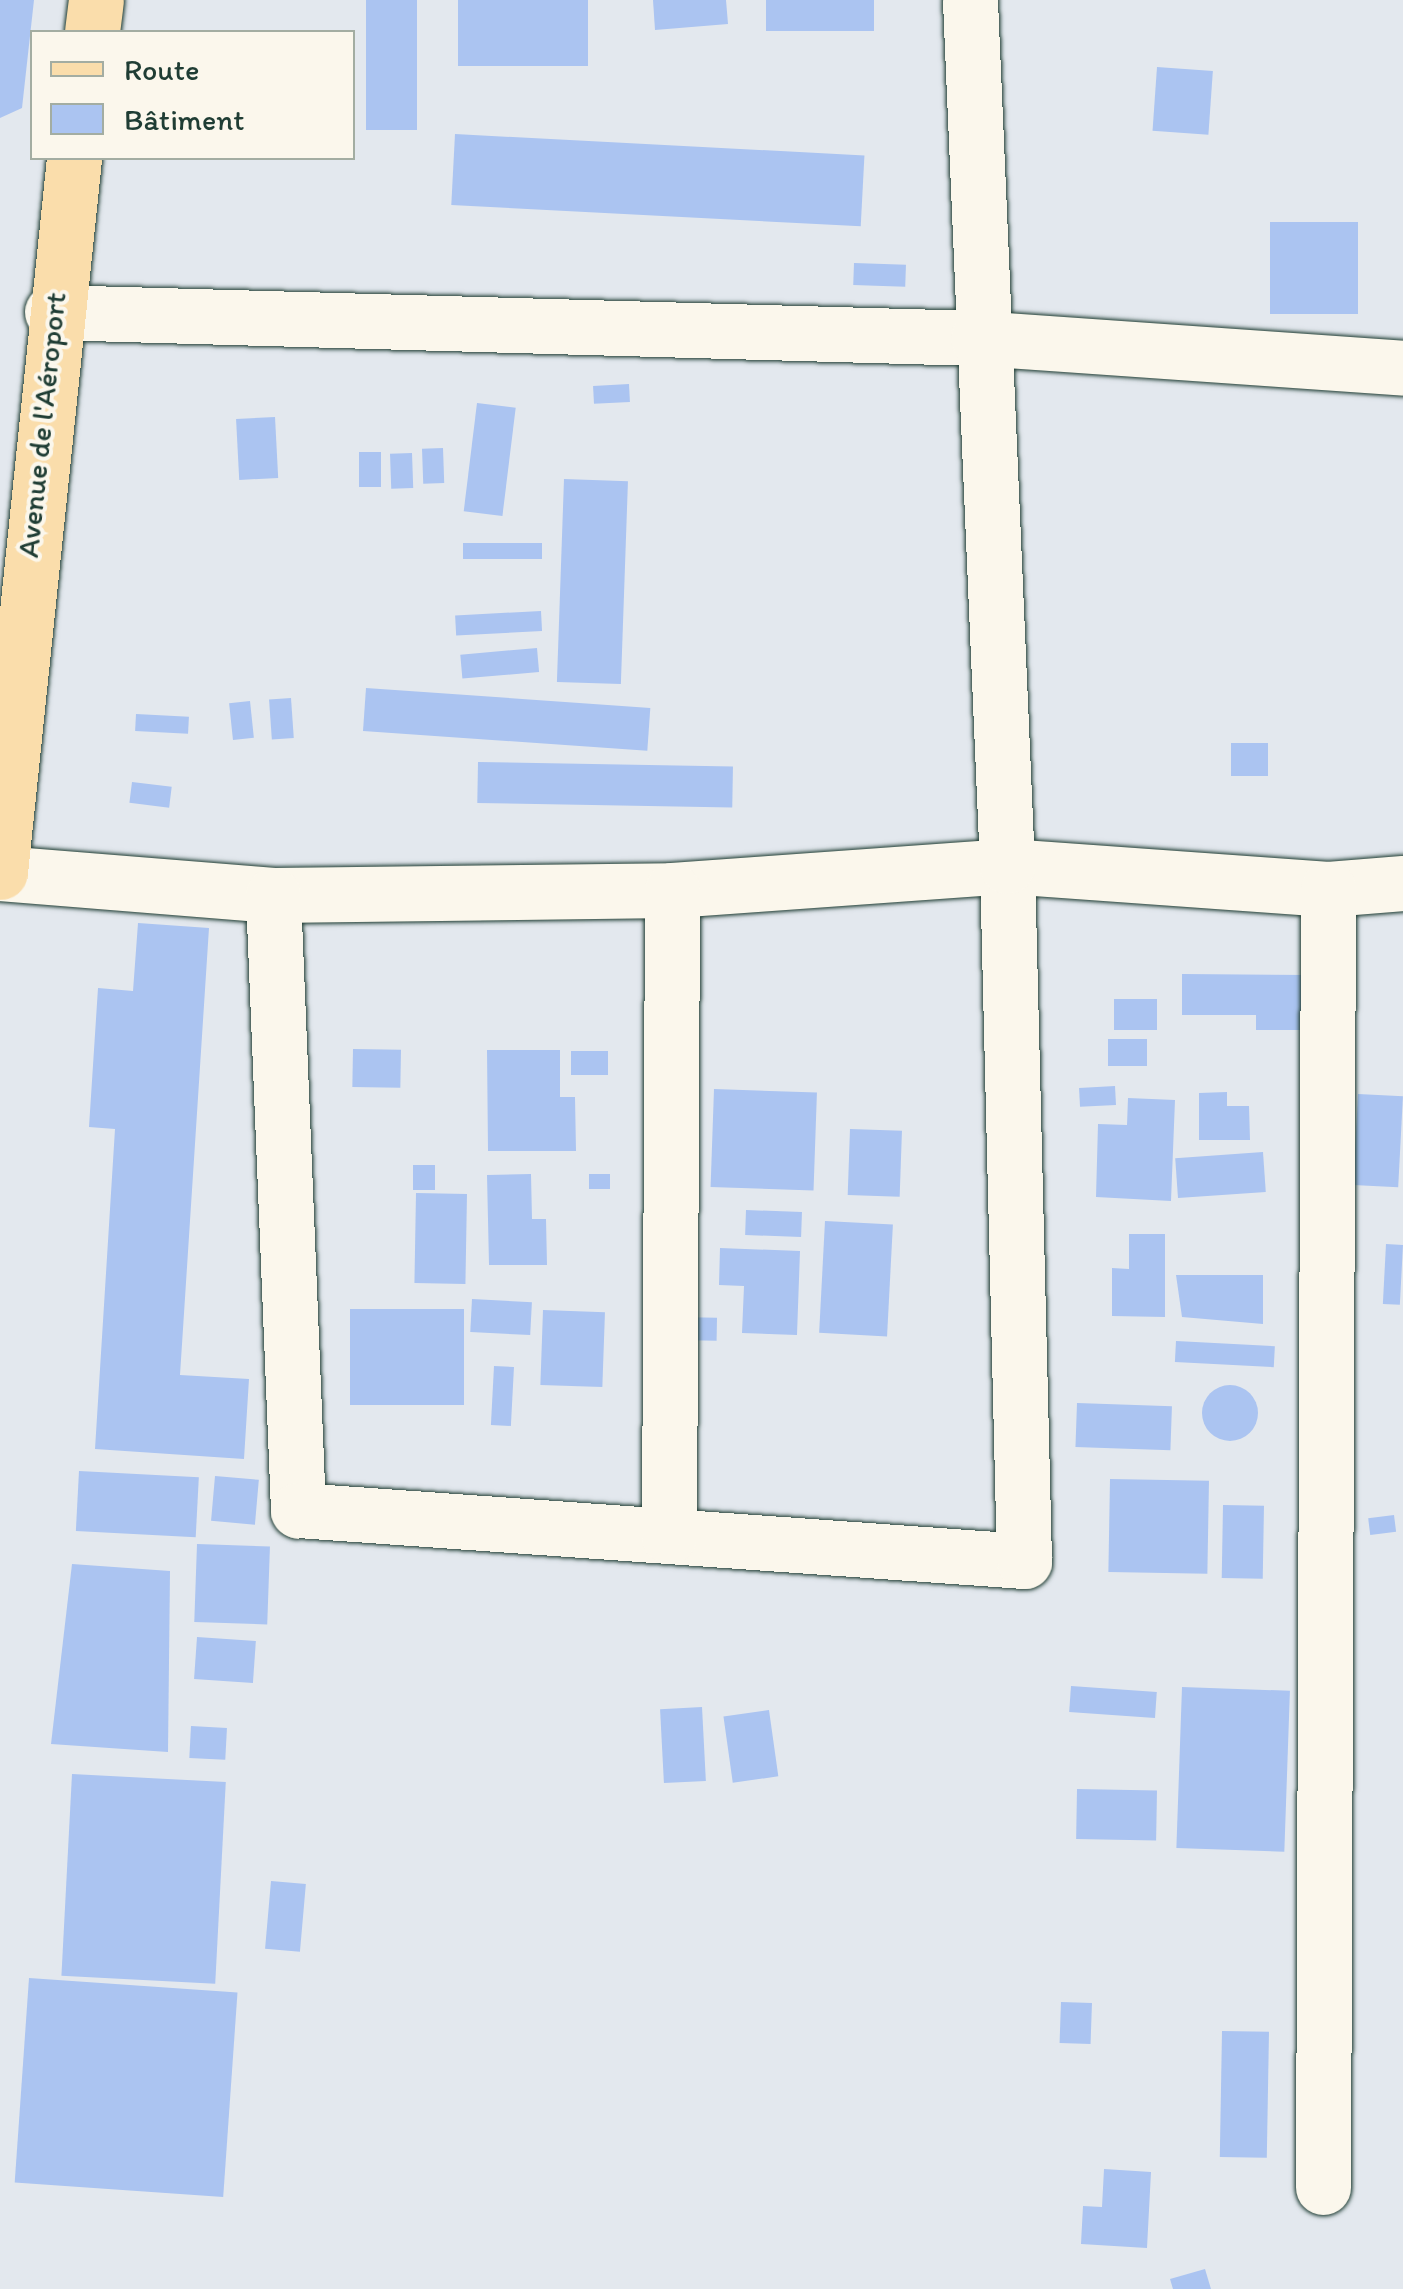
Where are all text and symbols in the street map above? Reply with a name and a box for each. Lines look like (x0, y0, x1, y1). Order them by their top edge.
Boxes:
legend (30, 30, 355, 160)
text: Route (124, 51, 199, 88)
text: Bâtiment (124, 101, 245, 138)
street label: Avenue de l'Aéroport (10, 291, 74, 559)

